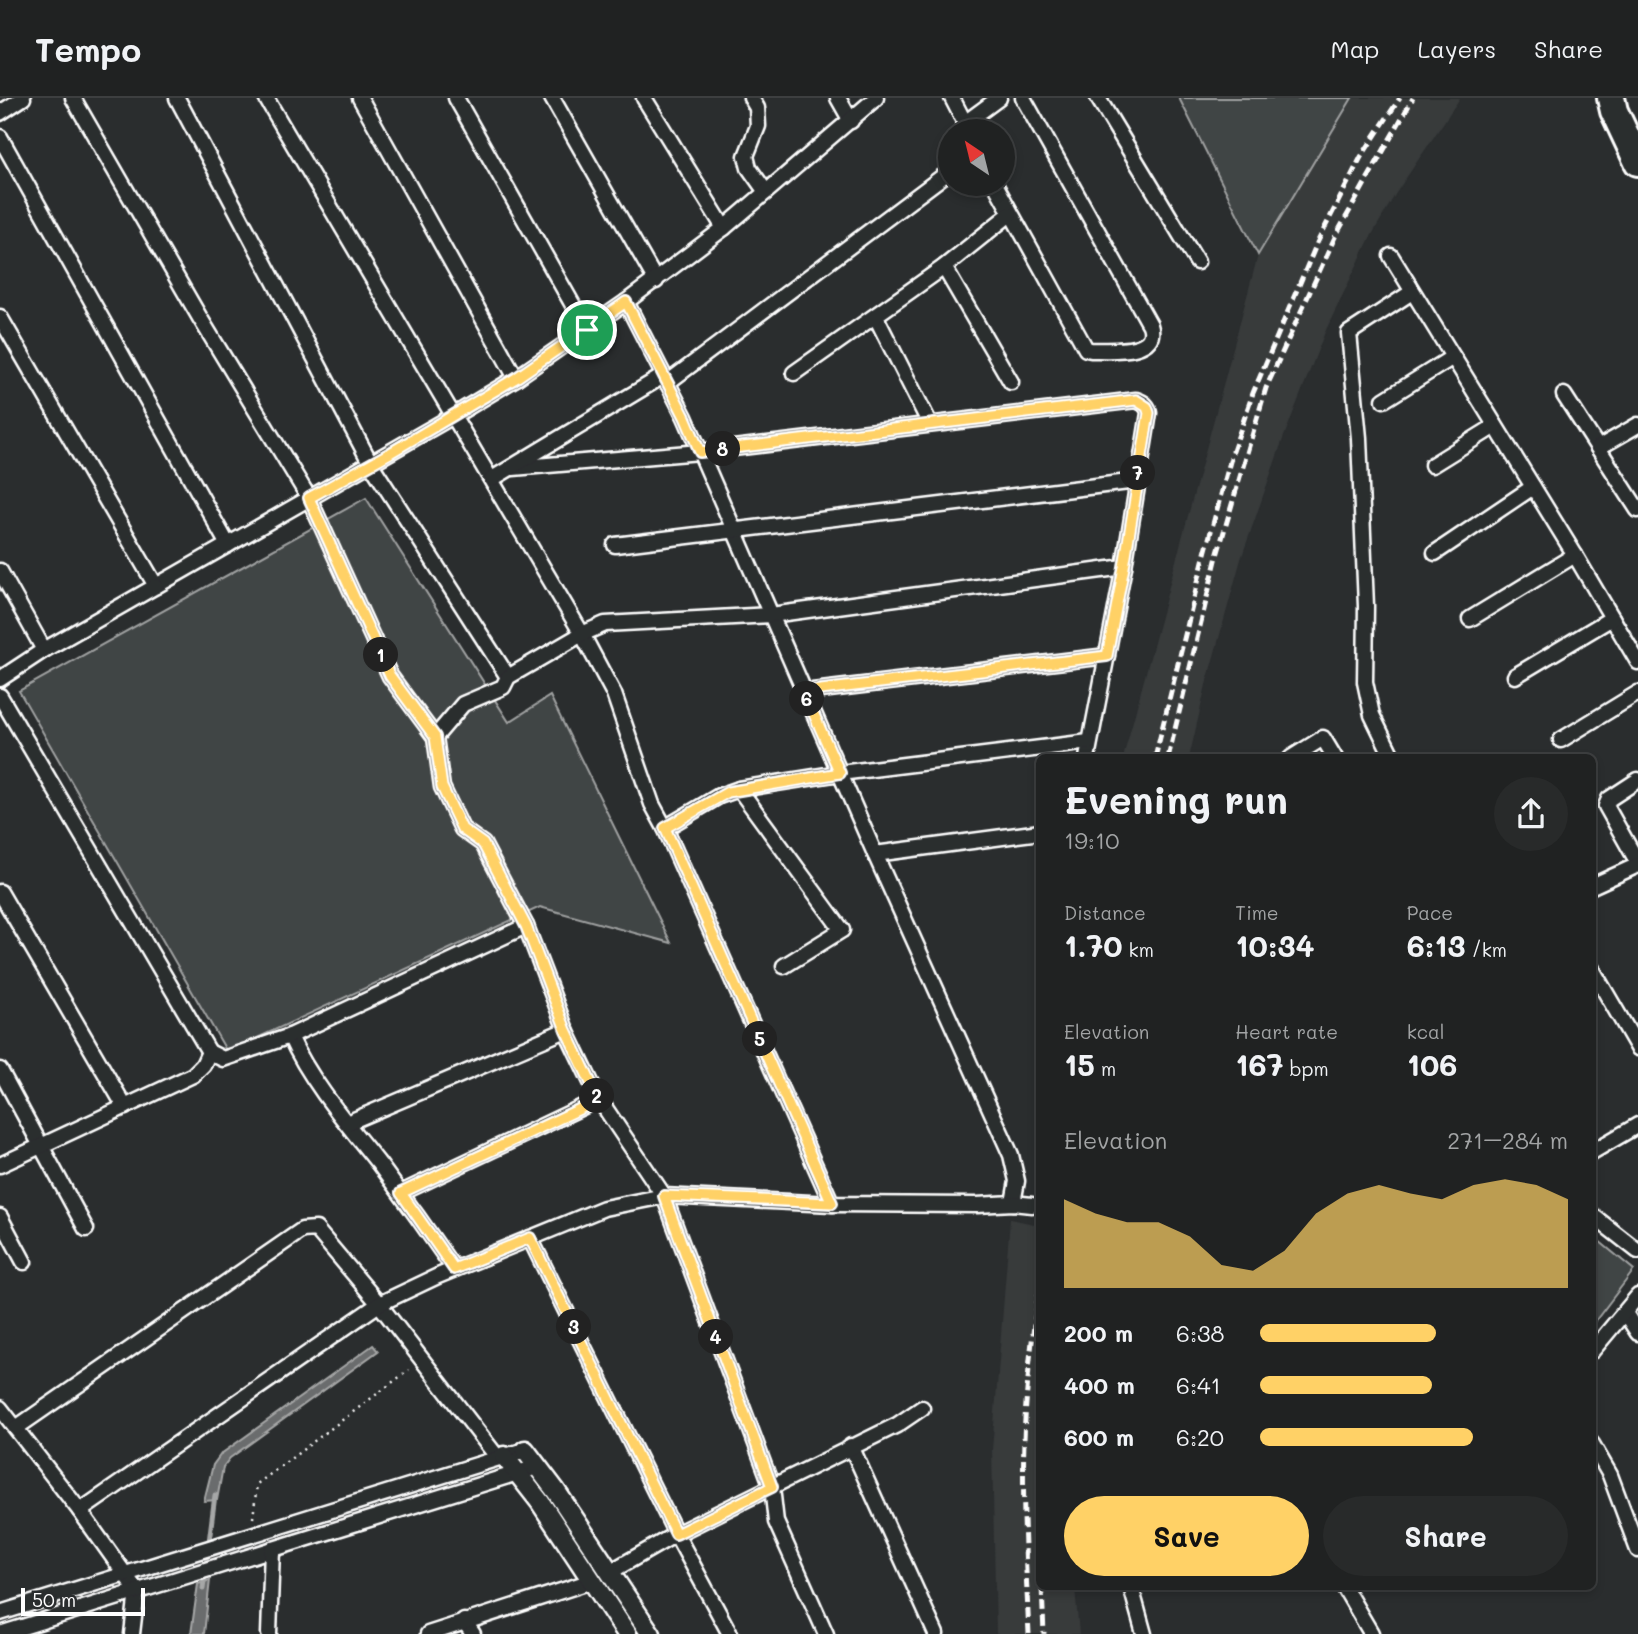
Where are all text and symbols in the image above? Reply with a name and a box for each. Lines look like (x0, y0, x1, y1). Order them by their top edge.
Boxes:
text: Tempo (35, 27, 141, 70)
text: Map (1331, 33, 1379, 64)
text: Layers (1417, 33, 1496, 64)
text: Share (1534, 33, 1603, 64)
north arrow (938, 119, 1015, 196)
map controls (938, 119, 1015, 196)
pin (557, 300, 617, 360)
icon: arrive (568, 311, 606, 349)
pin: 8 (706, 432, 740, 466)
text: 8 (717, 436, 728, 461)
pin: 7 (1120, 456, 1156, 490)
text: 7 (1132, 460, 1143, 485)
pin: 1 (364, 638, 398, 672)
text: 1 (376, 642, 385, 667)
pin: 6 (790, 682, 824, 716)
text: 6 (801, 686, 812, 711)
text: Evening run (1064, 774, 1288, 824)
button: share (1494, 777, 1568, 851)
text: 19:10 (1064, 825, 1119, 855)
text: Distance (1064, 900, 1146, 925)
text: Time (1235, 900, 1279, 925)
text: Pace (1407, 900, 1453, 925)
text: 1.70 (1064, 925, 1123, 965)
text: 10:34 (1235, 925, 1314, 965)
text: 6:13 (1407, 925, 1466, 965)
text: km (1123, 937, 1154, 962)
text: /km (1466, 937, 1507, 962)
text: Elevation (1064, 1019, 1149, 1044)
text: Heart rate (1235, 1019, 1338, 1044)
text: kcal (1407, 1019, 1445, 1044)
pin: 5 (742, 1021, 778, 1056)
text: 5 (754, 1026, 765, 1051)
text: 15 (1064, 1044, 1095, 1084)
text: 167 (1235, 1044, 1283, 1084)
text: 106 (1407, 1044, 1457, 1084)
text: m (1095, 1056, 1116, 1081)
text: bpm (1283, 1056, 1329, 1081)
pin: 2 (580, 1079, 614, 1114)
text: 2 (591, 1083, 602, 1108)
text: Elevation (1064, 1125, 1167, 1155)
text: 271–284 m (1447, 1125, 1568, 1155)
pin: 3 (556, 1310, 592, 1344)
text: 3 (568, 1314, 579, 1339)
text: 200 m (1064, 1318, 1133, 1348)
text: 6:38 (1176, 1318, 1224, 1348)
pin: 4 (698, 1320, 734, 1354)
text: 4 (709, 1324, 722, 1349)
text: 400 m (1064, 1370, 1135, 1400)
text: 6:41 (1176, 1370, 1221, 1400)
text: 600 m (1064, 1422, 1134, 1452)
text: 6:20 (1176, 1422, 1224, 1452)
button: Save (1064, 1496, 1309, 1576)
button: Share (1323, 1496, 1568, 1576)
scale bar (21, 1585, 145, 1617)
text: 50 m (32, 1587, 76, 1612)

